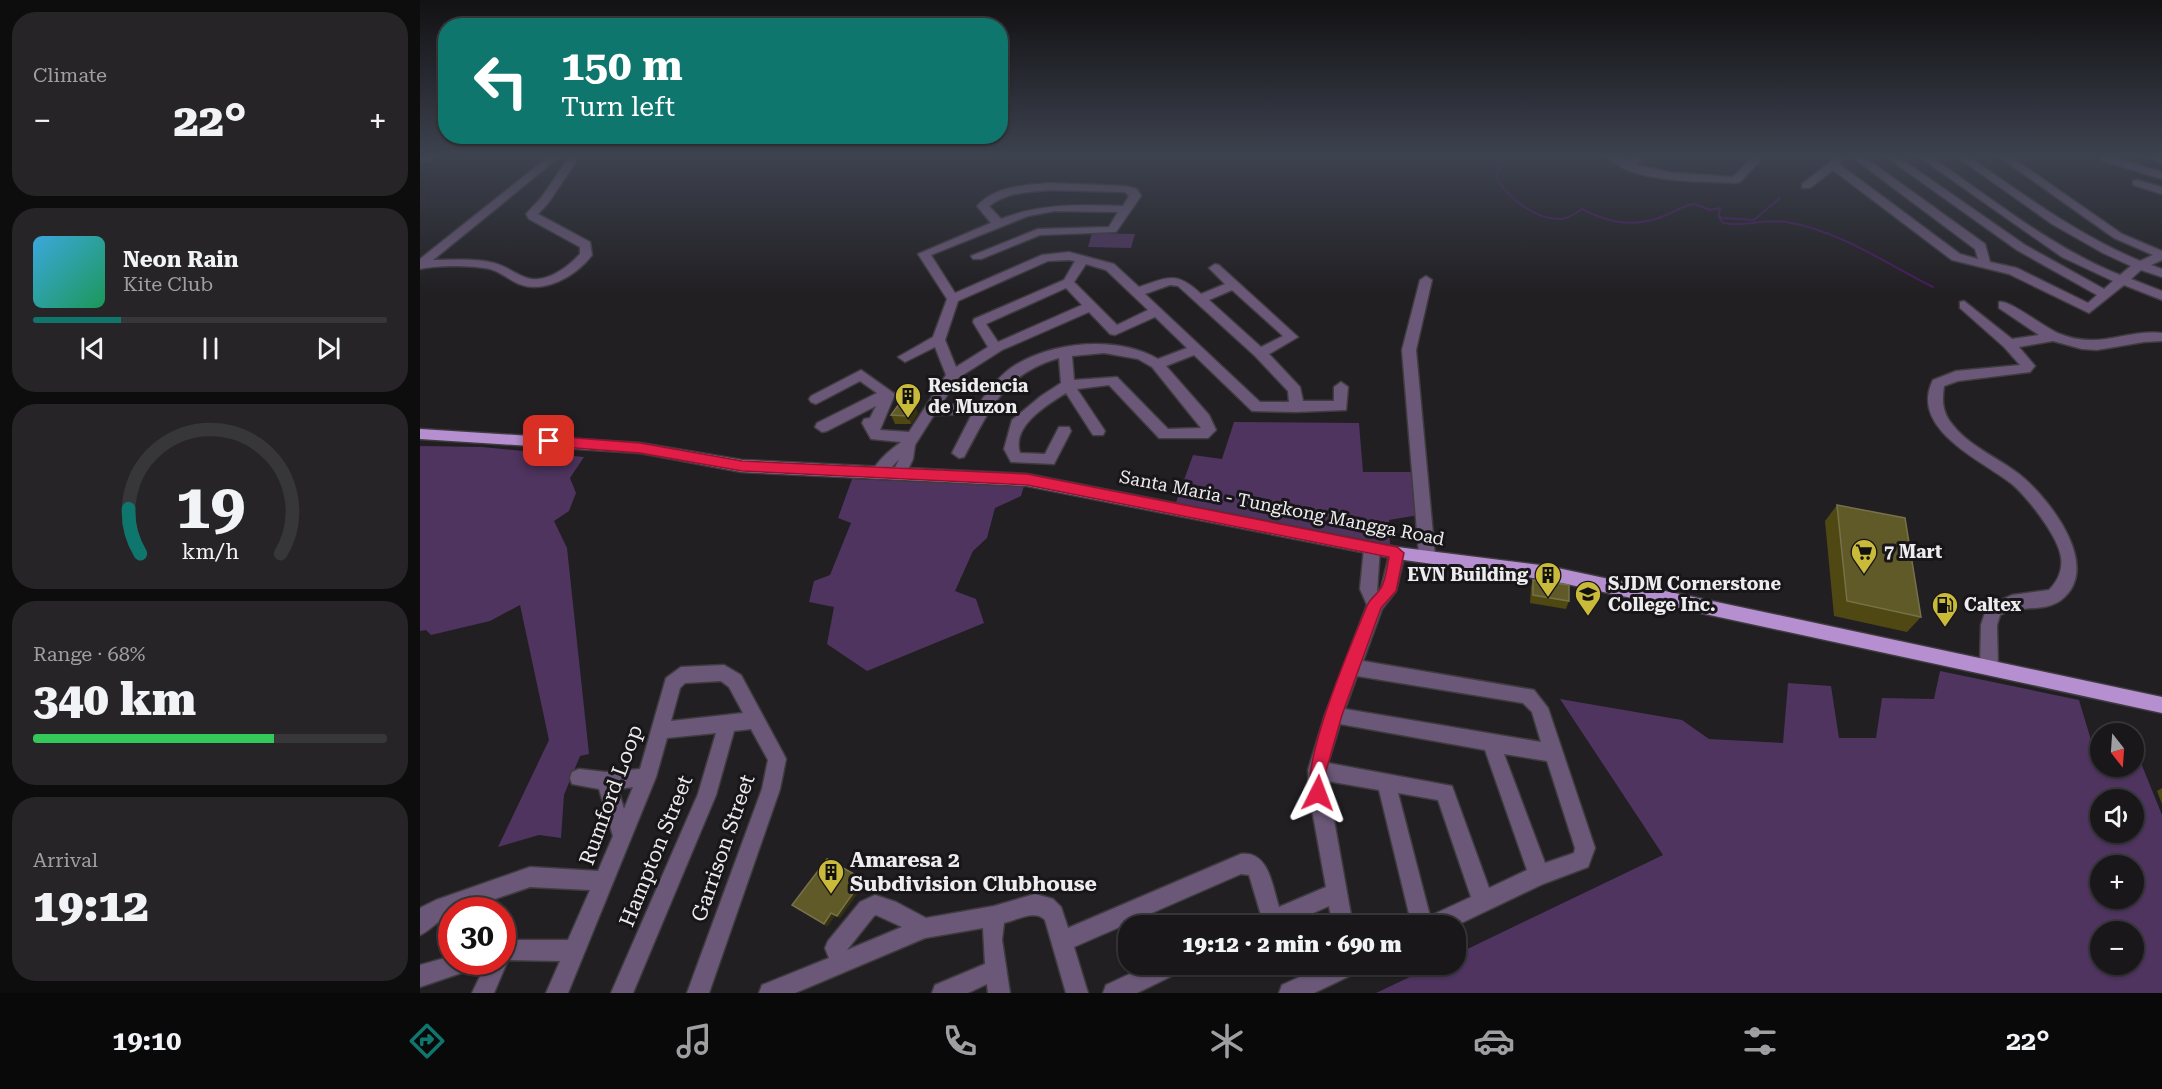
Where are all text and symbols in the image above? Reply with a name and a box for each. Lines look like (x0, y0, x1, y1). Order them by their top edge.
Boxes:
text: 150 m (561, 41, 683, 90)
icon: left (462, 42, 540, 120)
text: Climate (33, 63, 107, 87)
text: Turn left (561, 91, 675, 123)
text: 22° (174, 94, 247, 147)
text: − (33, 101, 51, 140)
text: + (369, 101, 387, 140)
text: Neon Rain (123, 247, 238, 272)
text: Kite Club (123, 272, 213, 296)
icon: previous (76, 332, 109, 365)
icon: pause (194, 332, 227, 365)
icon: next (312, 332, 345, 365)
place label: Residencia de Muzon (928, 375, 1029, 417)
building icon: Residencia de Muzon (893, 381, 923, 419)
pin (523, 415, 574, 466)
icon: arrive (532, 424, 565, 457)
street label: Santa Maria - Tungkong Mangga Road (1118, 466, 1447, 549)
text: 19 (175, 470, 245, 543)
supermarket icon: 7 Mart (1849, 537, 1879, 575)
text: km/h (181, 539, 239, 564)
place label: 7 Mart (1884, 541, 1942, 562)
building icon: EVN Building (1533, 560, 1563, 598)
place label: EVN Building (1407, 564, 1529, 585)
place label: SJDM Cornerstone College Inc. (1608, 573, 1781, 615)
school or university icon: SJDM Cornerstone College Inc. (1573, 579, 1603, 617)
fuel station icon: Caltex (1930, 590, 1960, 628)
place label: Caltex (1964, 594, 2021, 615)
text: Range · 68% (33, 642, 145, 666)
text: 340 km (33, 673, 196, 726)
street label: Rumford Loop (575, 722, 647, 868)
north arrow (2090, 723, 2144, 777)
map controls (2090, 723, 2144, 975)
position arrow (1286, 761, 1350, 825)
street label: Garrison Street (687, 771, 759, 925)
street label: Hampton Street (615, 772, 697, 930)
button: sound (2090, 789, 2144, 843)
text: Arrival (33, 848, 98, 872)
place label: Amaresa 2 Subdivision Clubhouse (850, 848, 1097, 896)
button: + (2090, 855, 2144, 909)
building icon: Amaresa 2 Subdivision Clubhouse (816, 857, 846, 895)
text: 19:12 (33, 879, 149, 932)
speed limit sign: 30 (438, 897, 516, 975)
button: − (2090, 921, 2144, 975)
text: 19:12 · 2 min · 690 m (1182, 932, 1402, 957)
icon: directions (406, 1020, 448, 1062)
icon: music (673, 1020, 715, 1062)
icon: phone (939, 1020, 981, 1062)
icon: climate (1206, 1020, 1248, 1062)
icon: car (1473, 1020, 1515, 1062)
icon: filters (1739, 1020, 1781, 1062)
text: 19:10 (112, 1025, 181, 1057)
text: 22° (2006, 1025, 2050, 1057)

